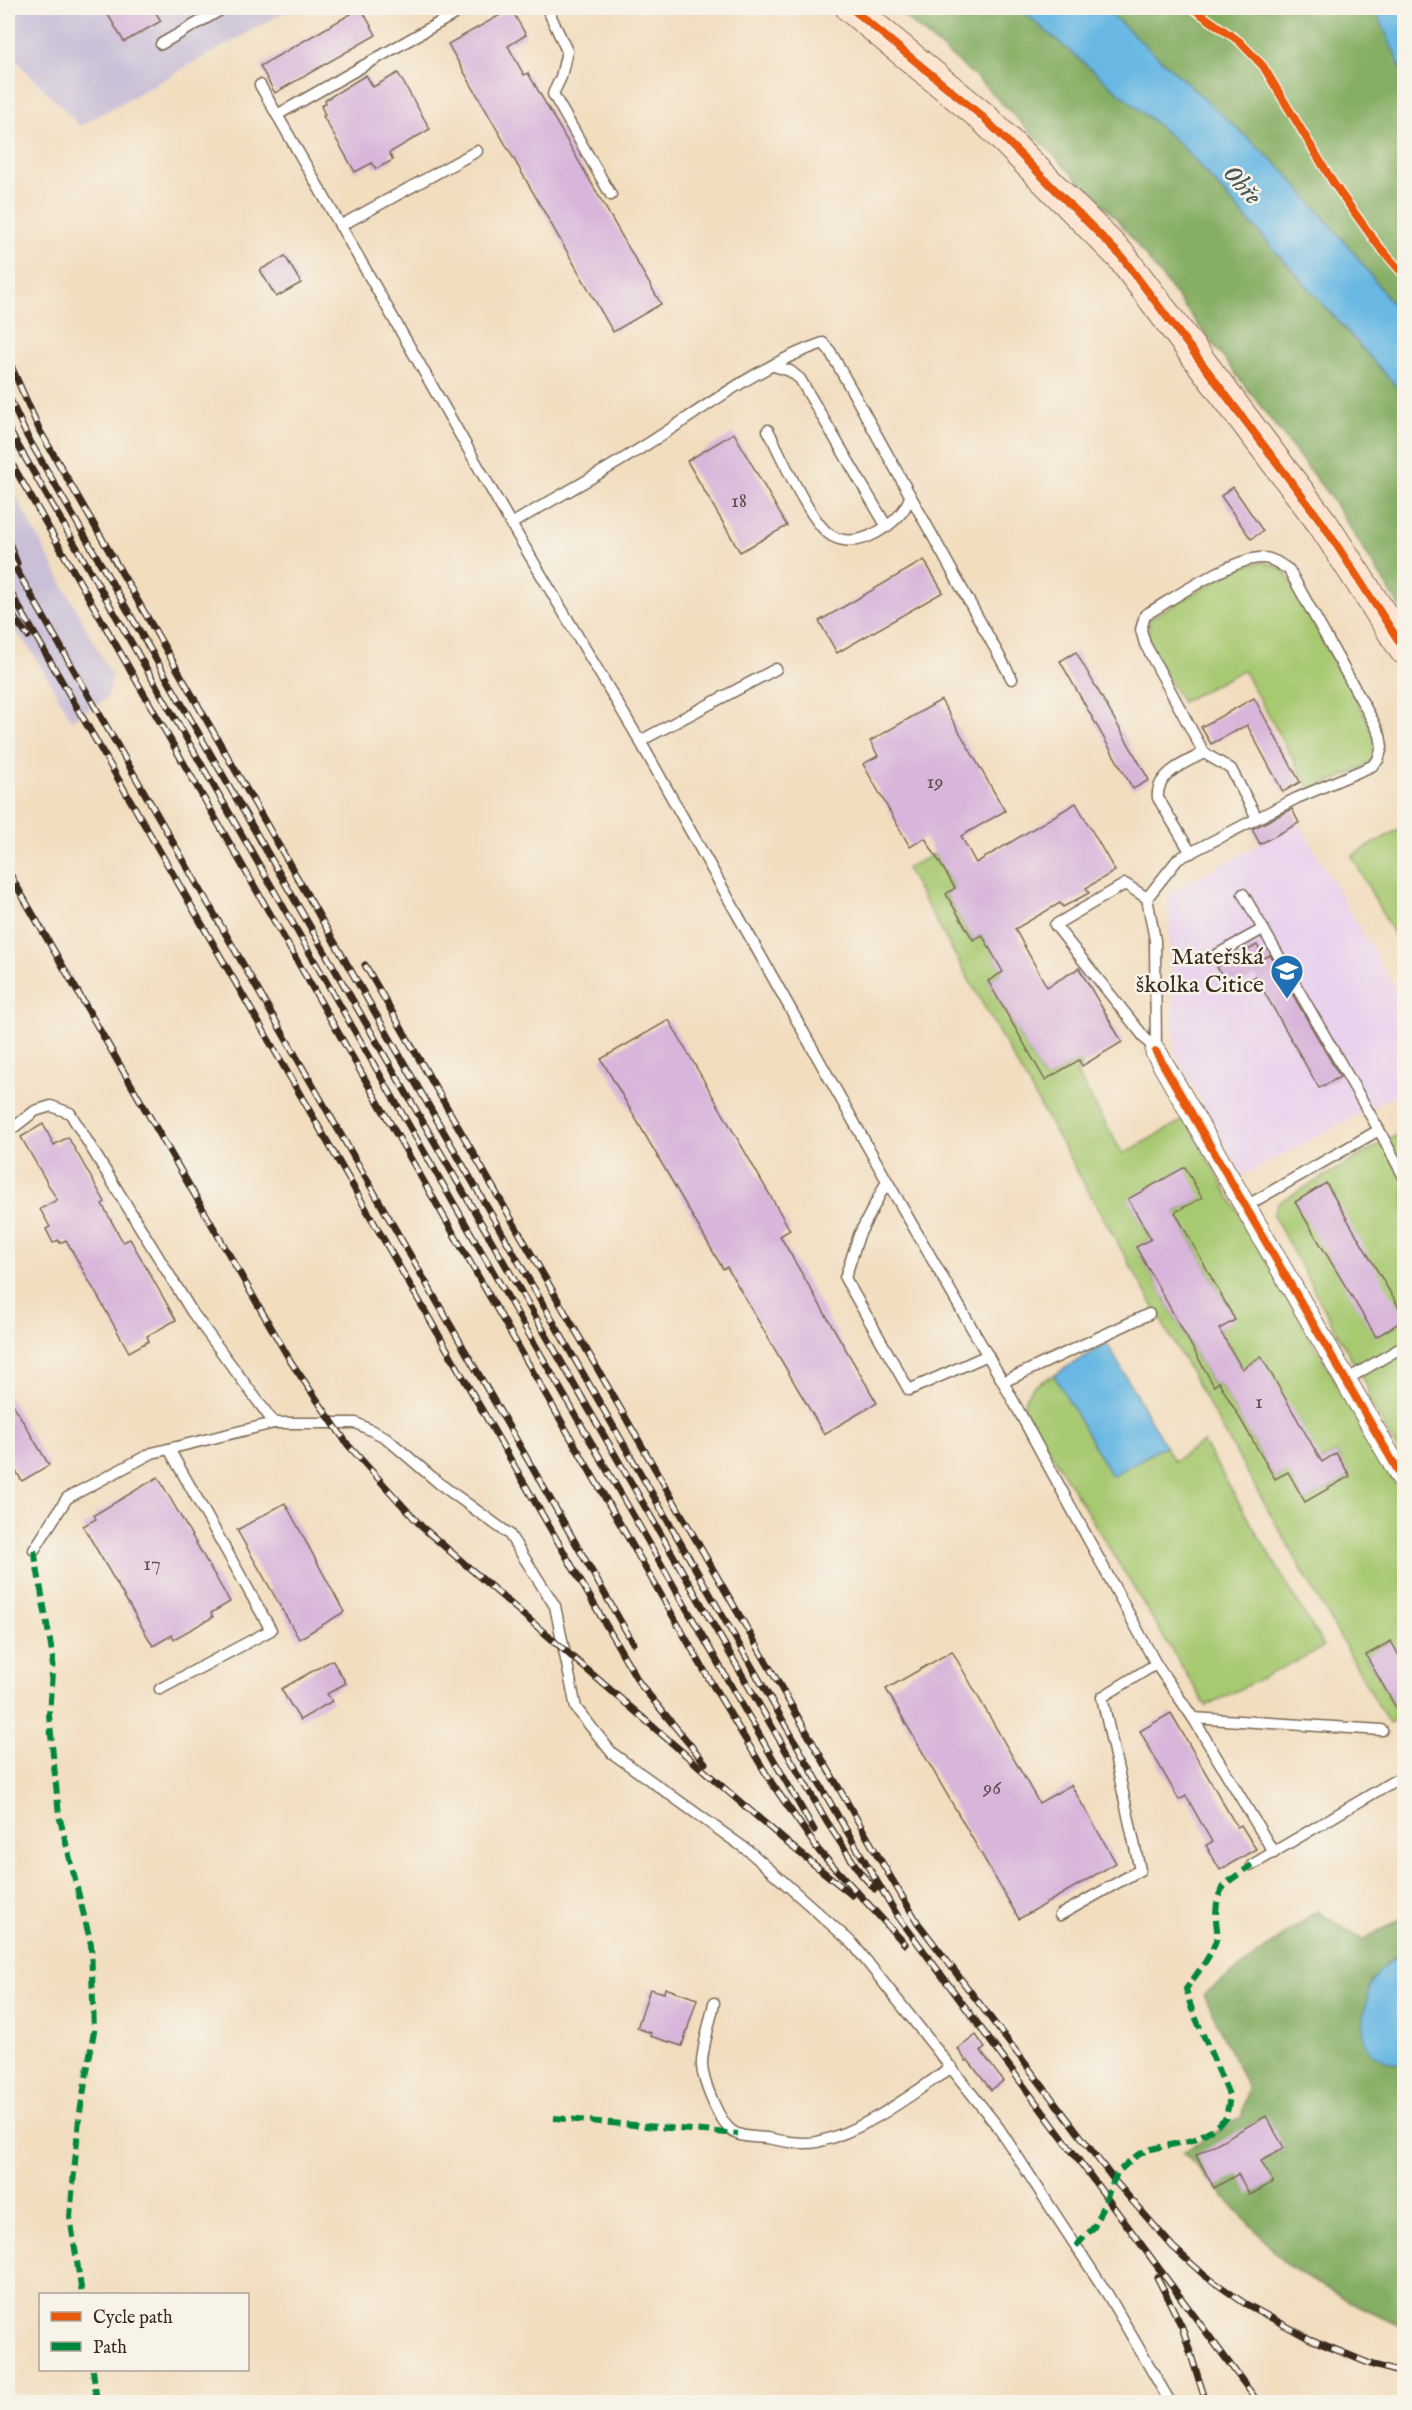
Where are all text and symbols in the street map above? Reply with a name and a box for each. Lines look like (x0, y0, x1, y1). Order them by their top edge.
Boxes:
water label: Ohře (1215, 158, 1269, 213)
house number: 18 (731, 488, 747, 515)
house number: 19 (927, 769, 944, 796)
place label: Mateřská školka Citice (1136, 942, 1265, 1001)
school or university icon: Mateřská školka Citice (1269, 953, 1305, 1000)
house number: 1 (1255, 1389, 1263, 1416)
house number: 17 (143, 1551, 161, 1578)
house number: 96 (982, 1775, 1002, 1802)
legend (39, 2293, 249, 2371)
text: Cycle path (93, 2307, 173, 2330)
text: Path (93, 2337, 127, 2360)

